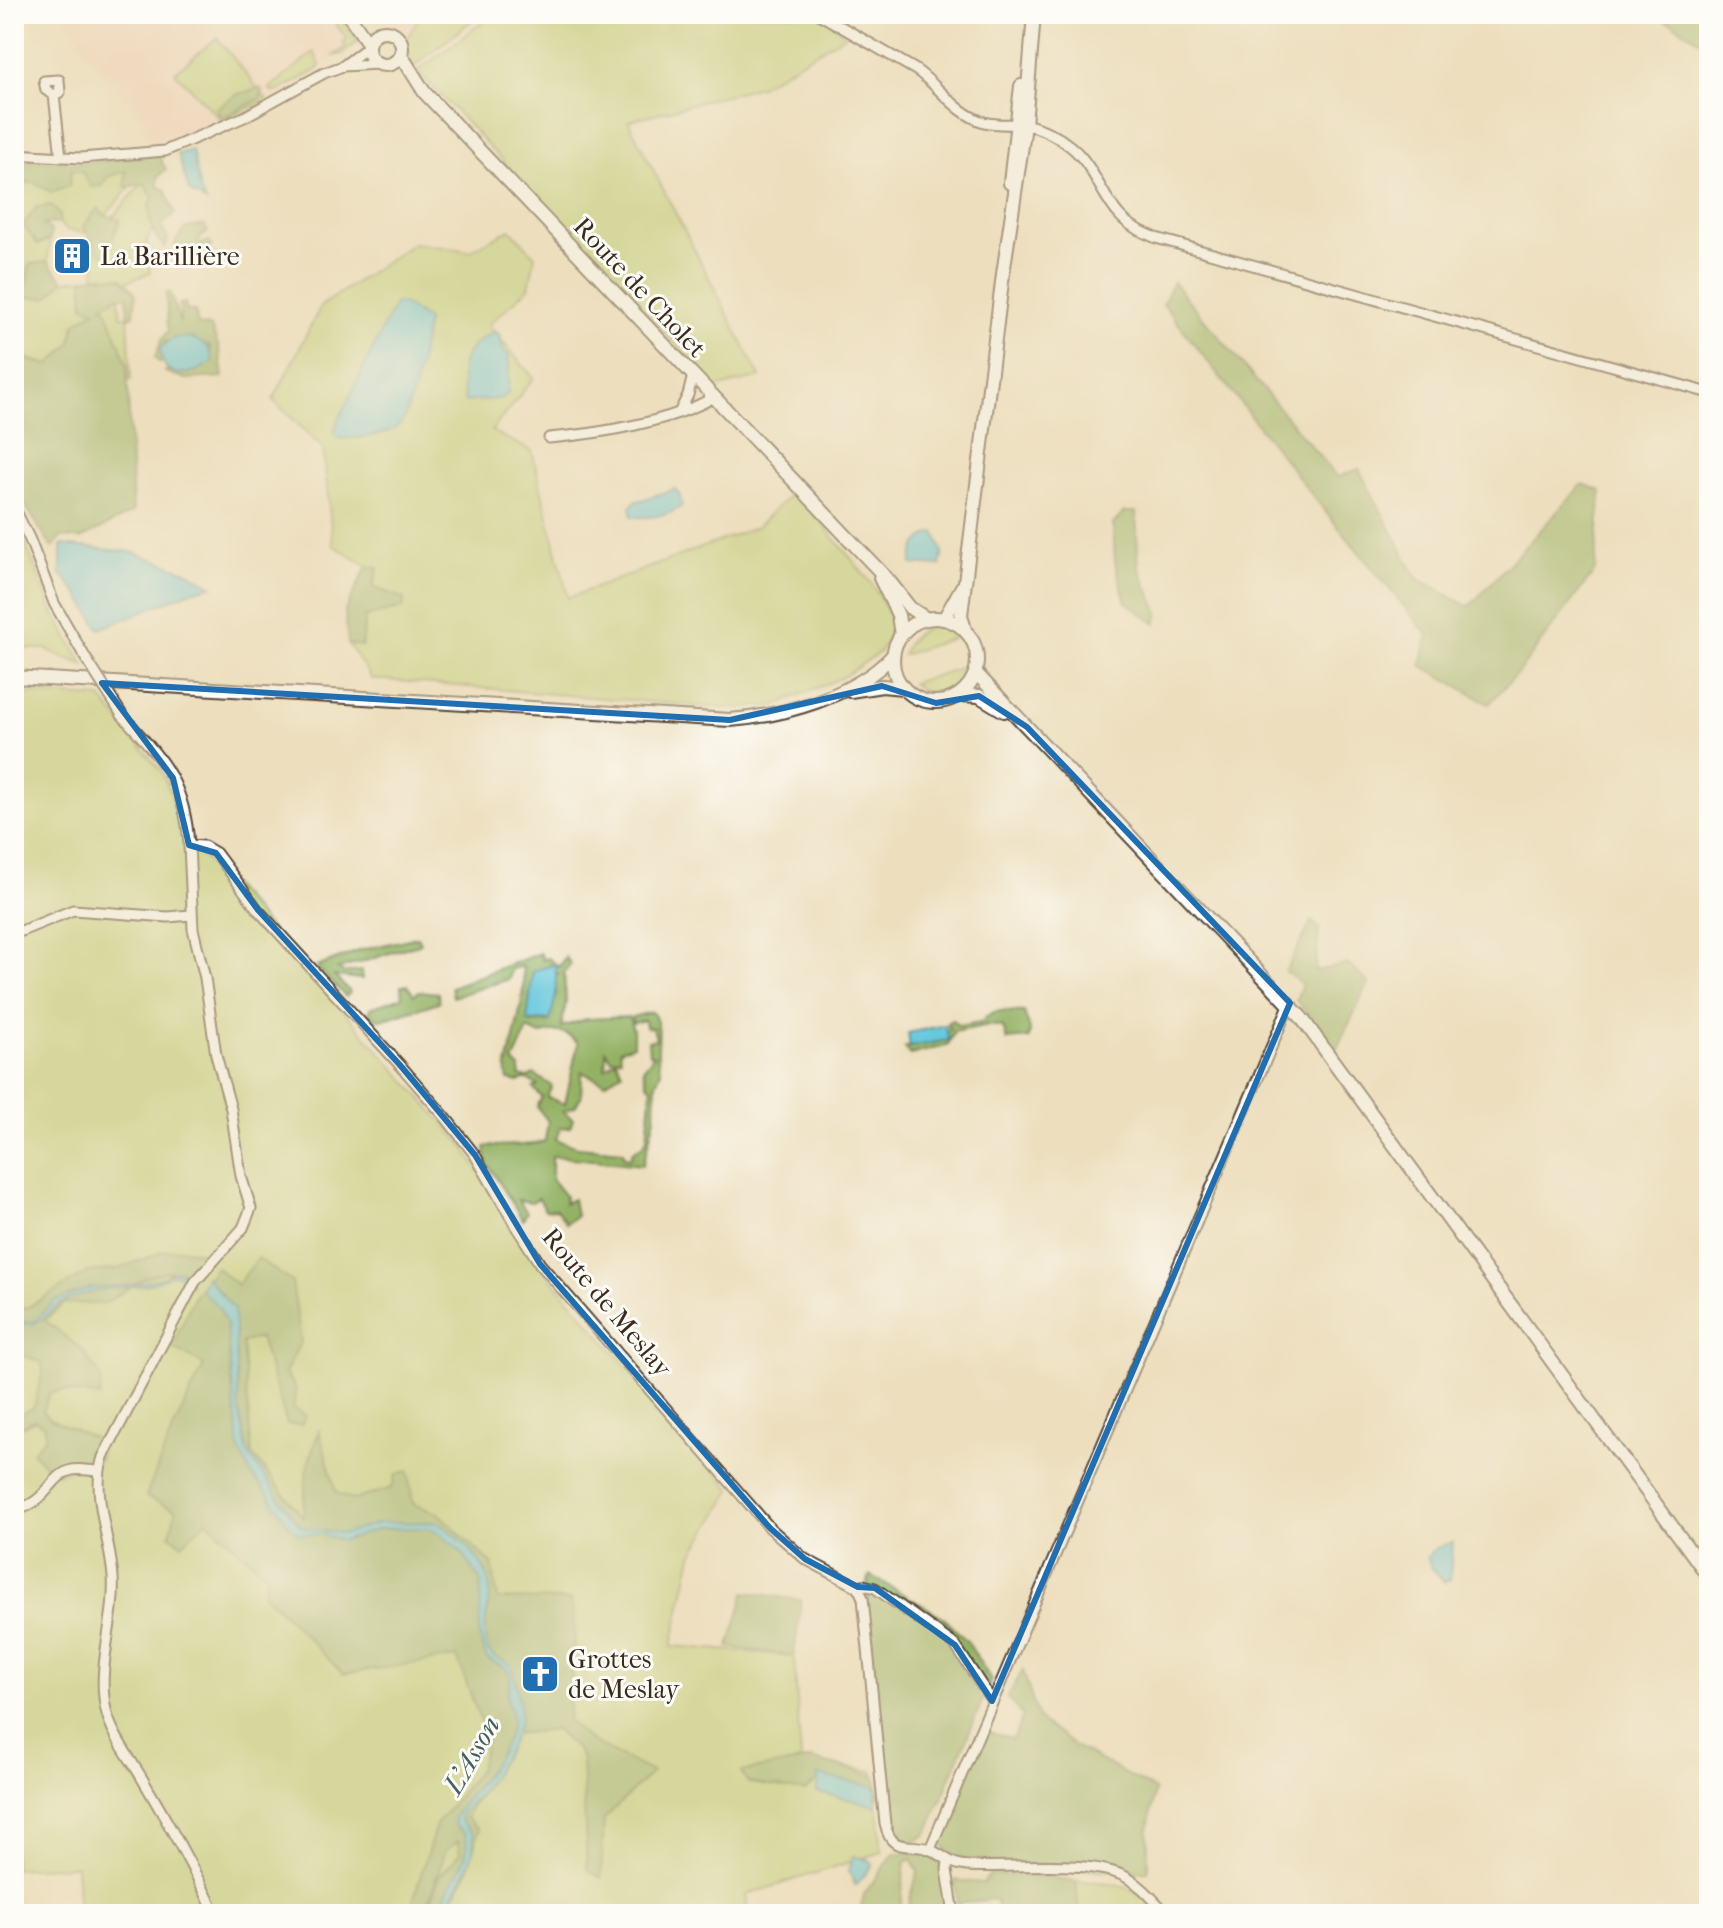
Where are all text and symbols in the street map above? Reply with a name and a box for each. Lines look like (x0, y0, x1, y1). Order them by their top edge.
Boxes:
street label: Route de Cholet (567, 211, 713, 364)
building icon: La Barillière (51, 235, 93, 277)
place label: La Barillière (100, 241, 240, 272)
street label: Route de Meslay (535, 1222, 679, 1384)
place label: Grottes de Meslay (568, 1644, 680, 1705)
church icon: Grottes de Meslay (519, 1653, 561, 1695)
water label: L'Asson (435, 1710, 507, 1802)

